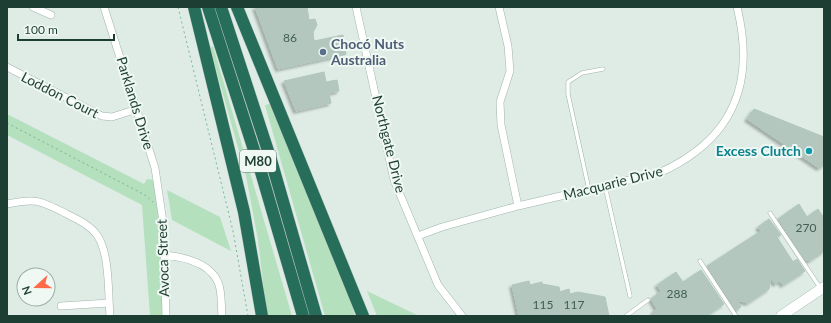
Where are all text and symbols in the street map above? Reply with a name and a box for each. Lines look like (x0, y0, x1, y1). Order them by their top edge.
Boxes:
scale bar (18, 16, 114, 42)
text: 100 m (24, 22, 58, 37)
house number: 86 (283, 30, 297, 45)
place label: Chocó Nuts Australia (330, 35, 404, 68)
marker: Chocó Nuts Australia (318, 47, 328, 57)
street label: Parklands Drive (113, 54, 158, 151)
street label: Loddon Court (19, 68, 102, 121)
street label: Northgate Drive (369, 93, 410, 194)
place label: Excess Clutch (716, 142, 801, 159)
marker: Excess Clutch (804, 146, 814, 156)
road number: M80 (240, 150, 276, 172)
street label: Macquarie Drive (561, 162, 664, 203)
street label: Avoca Street (153, 219, 172, 297)
house number: 270 (796, 220, 816, 235)
north arrow (16, 267, 56, 307)
text: N (19, 284, 34, 297)
house number: 288 (667, 286, 687, 301)
house number: 115 (533, 297, 553, 312)
house number: 117 (564, 297, 584, 312)

